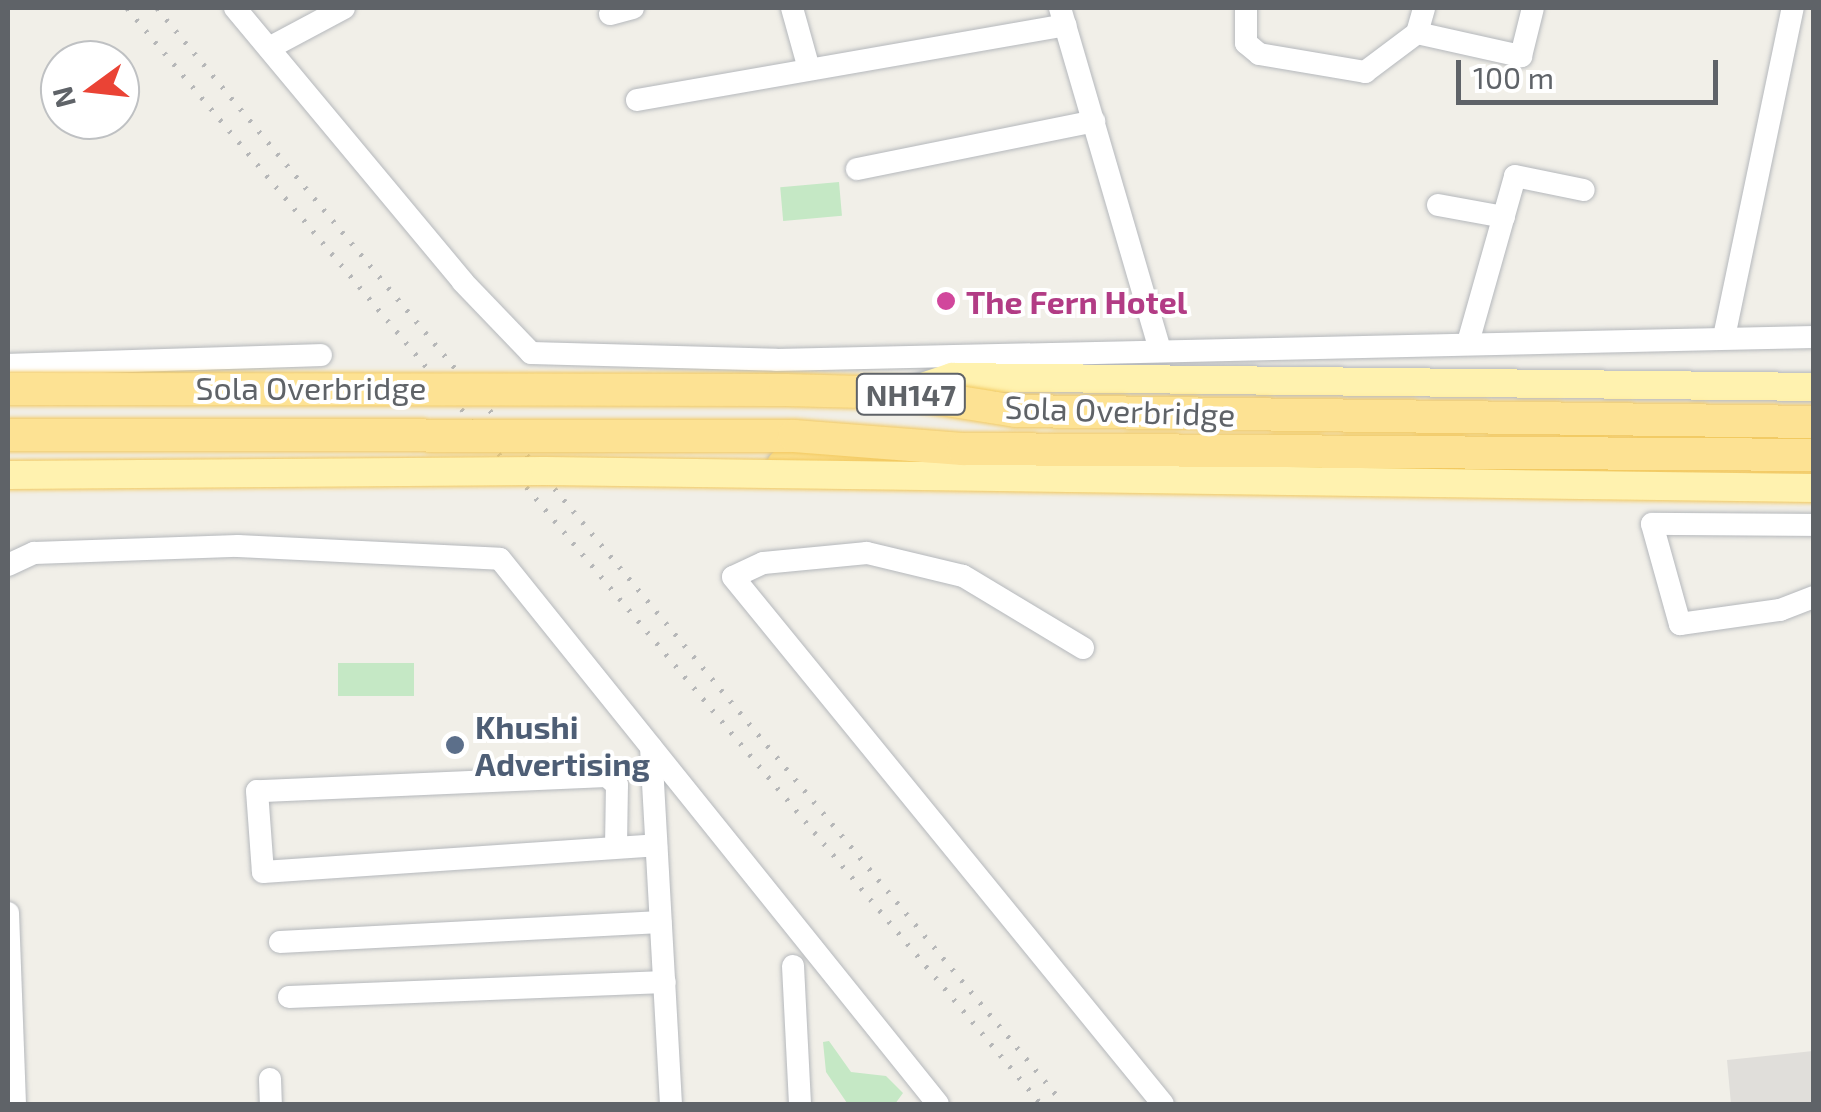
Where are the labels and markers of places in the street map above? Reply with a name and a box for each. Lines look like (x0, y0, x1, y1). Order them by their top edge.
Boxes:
place label: The Fern Hotel (966, 282, 1187, 320)
marker: The Fern Hotel (935, 290, 957, 312)
place label: Khushi Advertising (475, 708, 650, 783)
marker: Khushi Advertising (444, 734, 466, 756)

